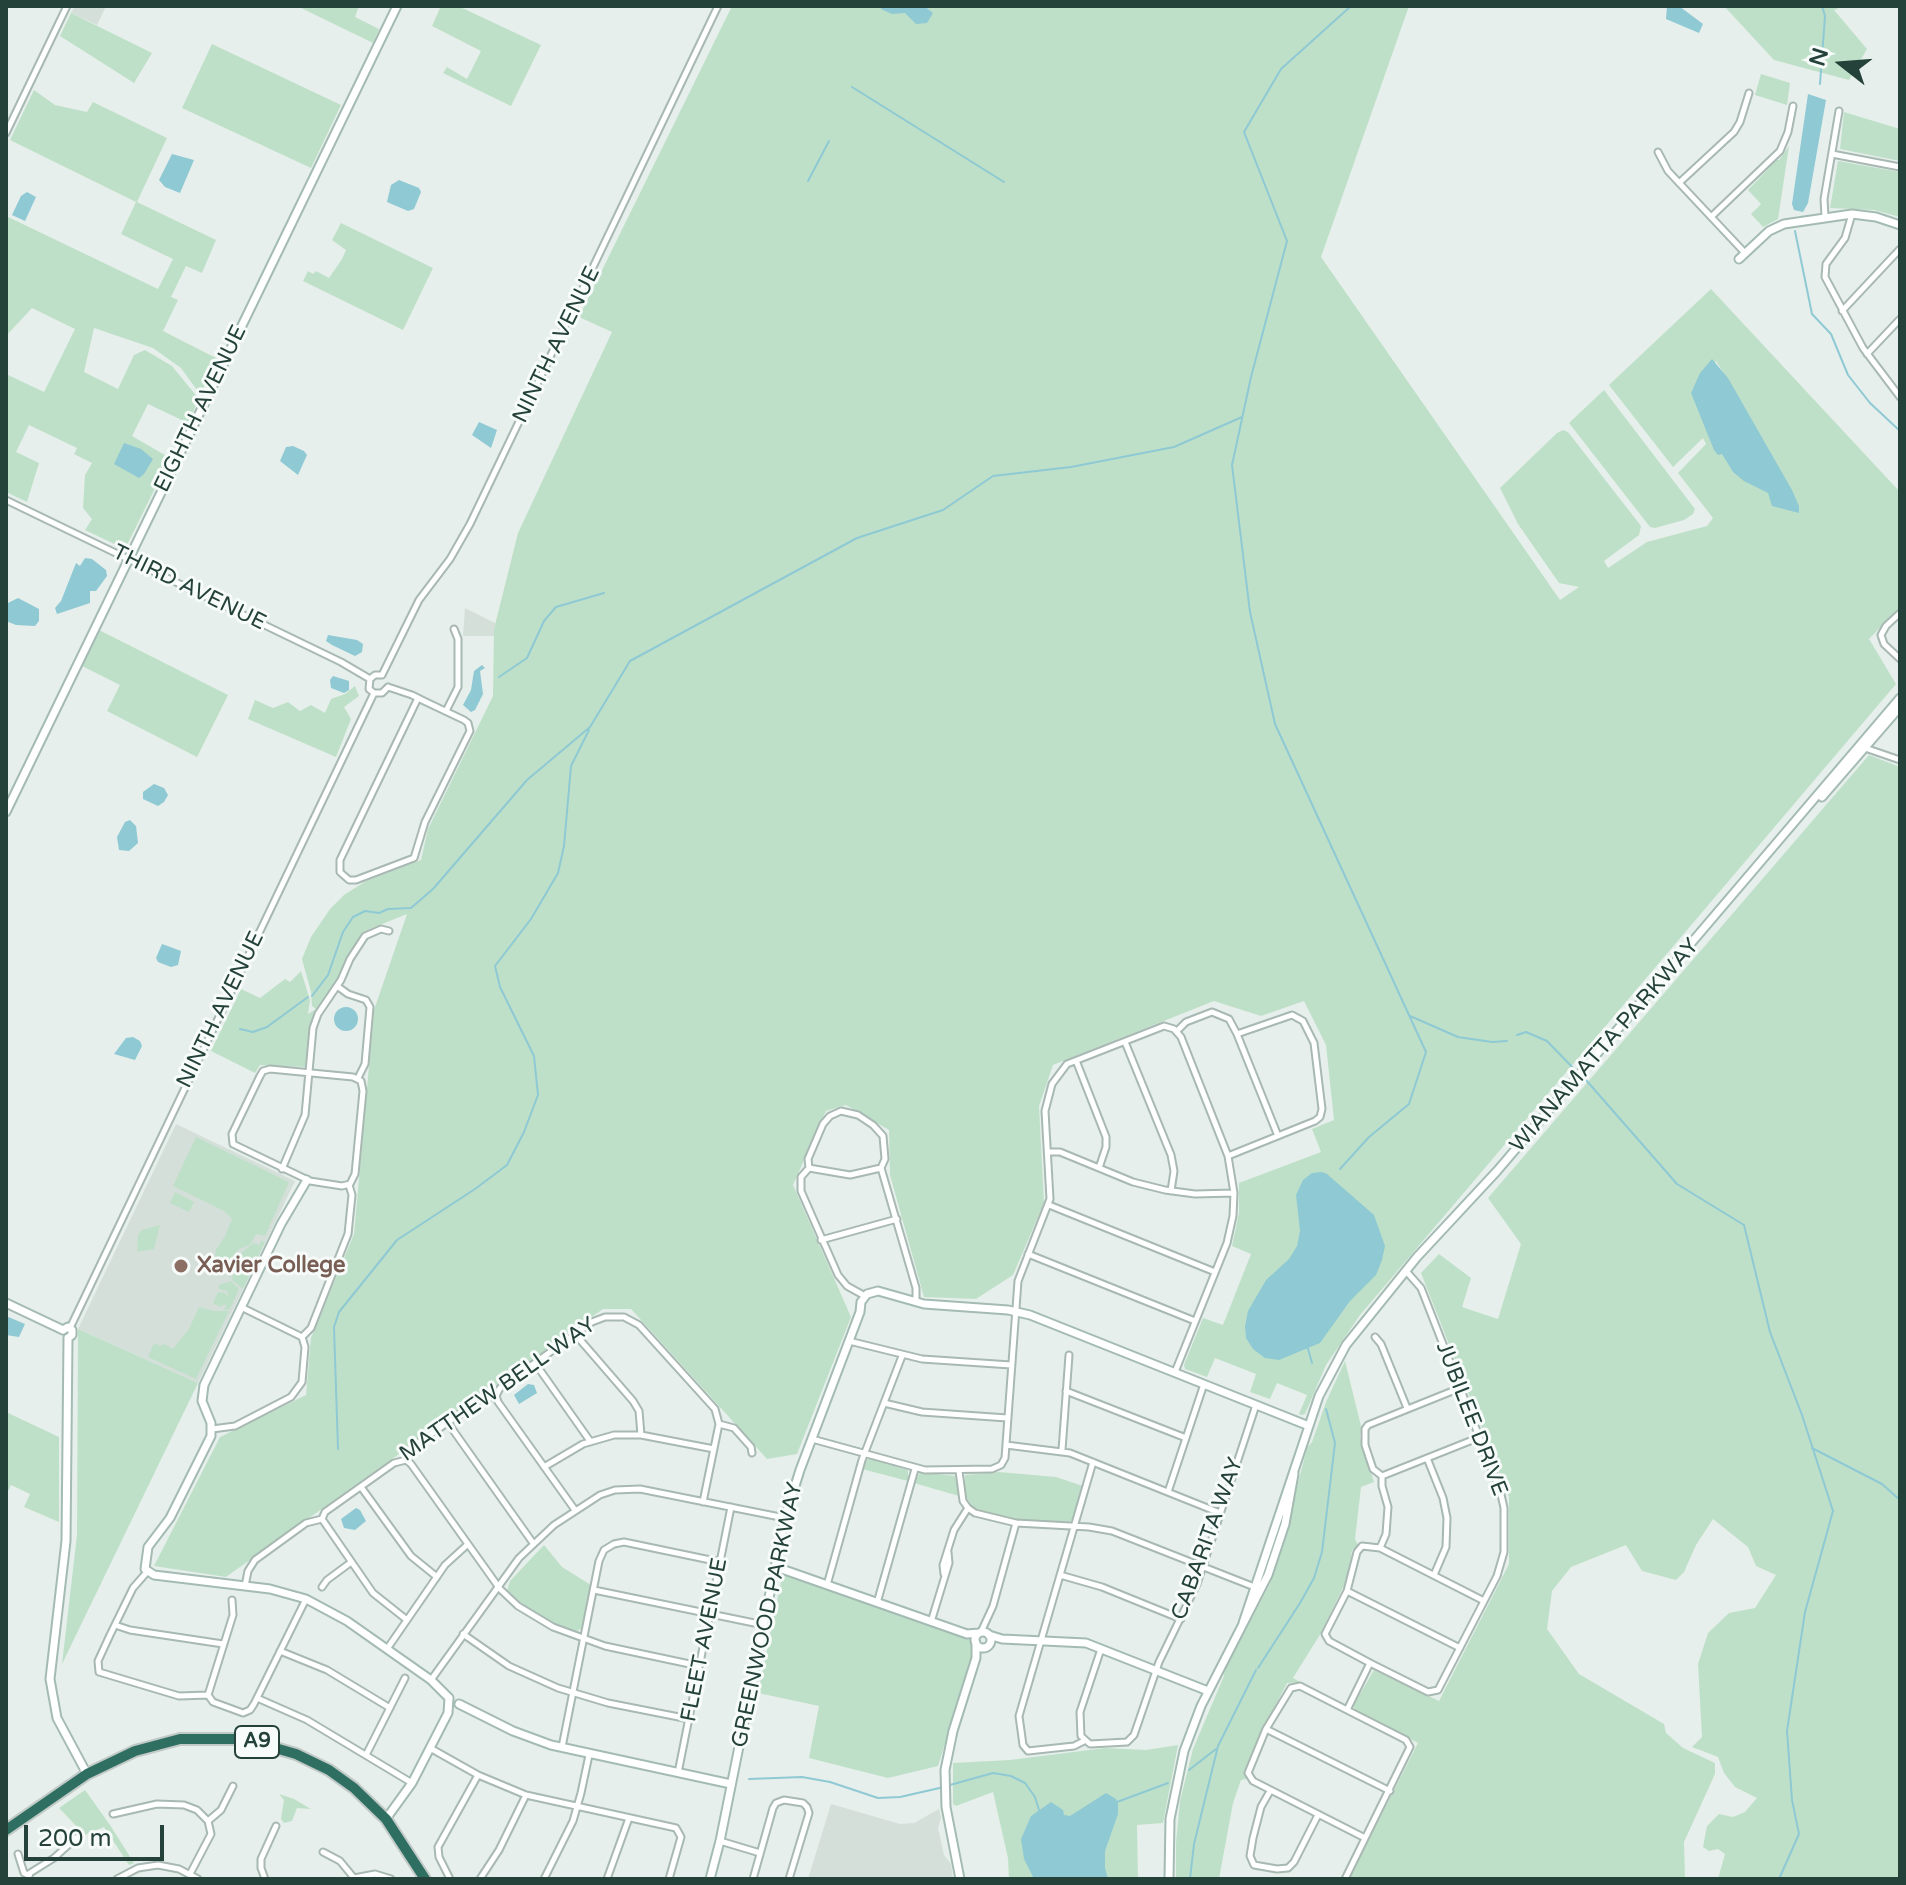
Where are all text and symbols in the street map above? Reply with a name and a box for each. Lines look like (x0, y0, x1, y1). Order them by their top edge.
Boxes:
north arrow (1802, 24, 1882, 104)
text: N (1804, 45, 1834, 69)
street label: NINTH AVENUE (508, 263, 606, 427)
street label: EIGHTH AVENUE (149, 321, 253, 497)
street label: THIRD AVENUE (108, 539, 270, 637)
street label: NINTH AVENUE (172, 928, 270, 1092)
street label: WIANAMATTA PARKWAY (1505, 934, 1705, 1158)
place label: Xavier College (197, 1253, 345, 1279)
marker: Xavier College (172, 1257, 190, 1275)
street label: MATTHEW BELL WAY (395, 1312, 601, 1468)
street label: JUBILEE DRIVE (1430, 1338, 1512, 1500)
street label: CABARITA WAY (1166, 1454, 1250, 1624)
street label: GREENWOOD PARKWAY (727, 1480, 809, 1750)
street label: FLEET AVENUE (676, 1556, 734, 1724)
road number: A9 (235, 1726, 279, 1758)
scale bar (28, 1809, 168, 1859)
text: 200 m (38, 1824, 112, 1853)

